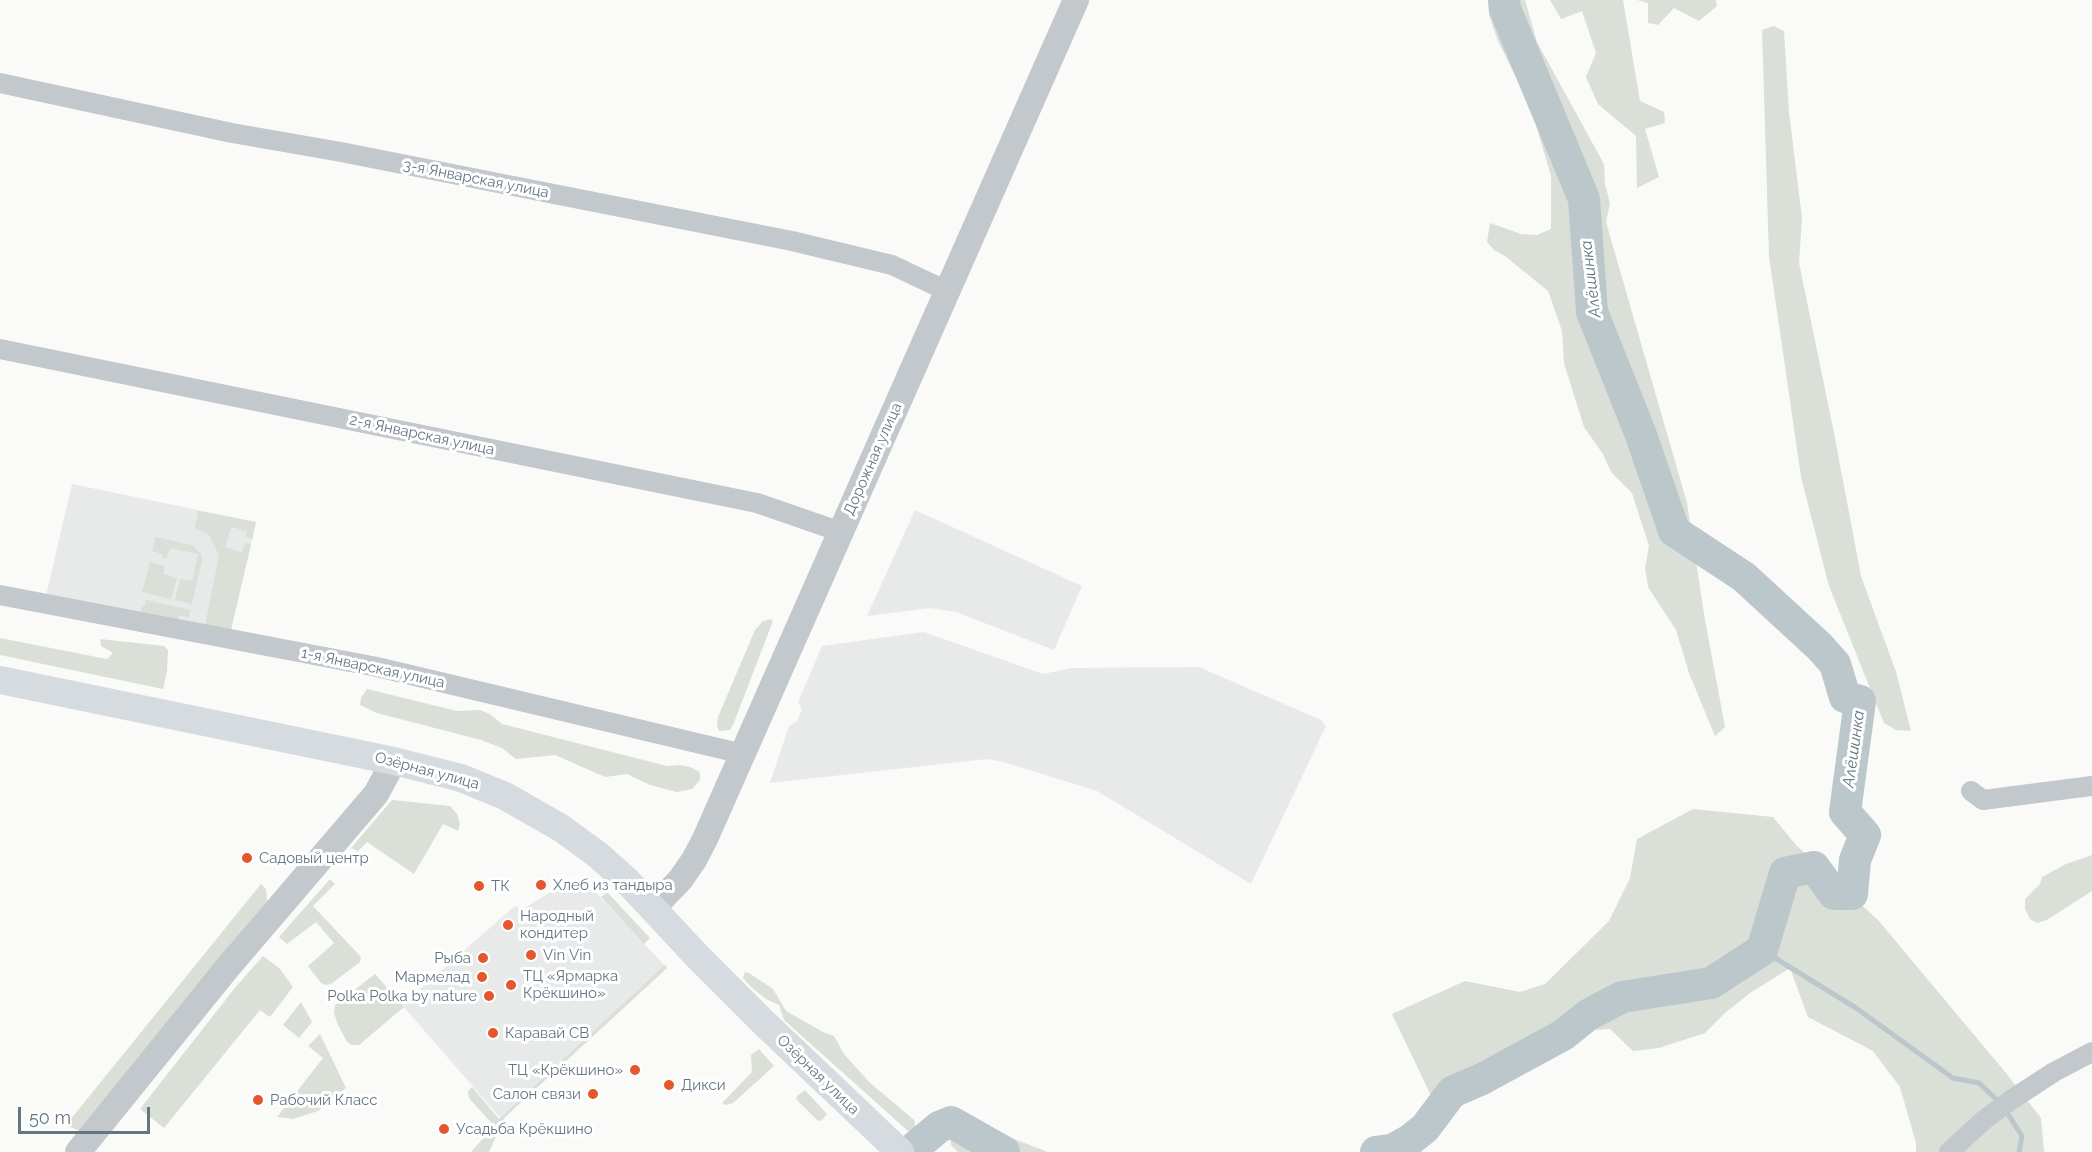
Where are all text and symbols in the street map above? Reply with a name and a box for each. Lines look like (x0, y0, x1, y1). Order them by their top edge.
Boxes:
street label: 3-я Январская улица (402, 156, 550, 202)
water label: Алёшинка (1577, 239, 1605, 319)
street label: Дорожная улица (840, 400, 906, 518)
street label: 2-я Январская улица (348, 411, 496, 459)
street label: 1-я Январская улица (300, 644, 446, 692)
water label: Алёшинка (1839, 709, 1869, 789)
street label: Озёрная улица (373, 748, 481, 794)
place label: Садовый центр (259, 849, 369, 867)
marker: Садовый центр (240, 851, 254, 865)
place label: Хлеб из тандыра (553, 876, 673, 894)
place label: ТК (491, 877, 510, 895)
marker: Хлеб из тандыра (534, 878, 548, 892)
marker: ТК (472, 879, 486, 893)
place label: Народный кондитер (520, 907, 594, 942)
marker: Народный кондитер (501, 918, 515, 932)
place label: Vin Vin (543, 946, 591, 964)
marker: Vin Vin (524, 948, 538, 962)
place label: Рыба (434, 949, 471, 967)
marker: Рыба (476, 951, 490, 965)
place label: ТЦ «Ярмарка Крёкшино» (523, 967, 618, 1002)
place label: Мармелад (395, 968, 470, 986)
marker: Мармелад (475, 970, 489, 984)
marker: ТЦ «Ярмарка Крёкшино» (504, 978, 518, 992)
place label: Polka Polka by nature (327, 987, 477, 1005)
marker: Polka Polka by nature (482, 989, 496, 1003)
place label: Каравай СВ (505, 1024, 589, 1042)
marker: Каравай СВ (486, 1026, 500, 1040)
street label: Озёрная улица (773, 1031, 863, 1119)
place label: ТЦ «Крёкшино» (508, 1061, 623, 1079)
marker: ТЦ «Крёкшино» (628, 1063, 642, 1077)
place label: Дикси (681, 1076, 726, 1094)
marker: Дикси (662, 1078, 676, 1092)
place label: Салон связи (493, 1085, 581, 1103)
marker: Салон связи (586, 1087, 600, 1101)
place label: Рабочий Класс (270, 1091, 377, 1109)
marker: Рабочий Класс (251, 1093, 265, 1107)
scale bar (21, 1095, 153, 1133)
text: 50 m (29, 1107, 71, 1128)
place label: Усадьба Крёкшино (456, 1120, 593, 1138)
marker: Усадьба Крёкшино (437, 1122, 451, 1136)

